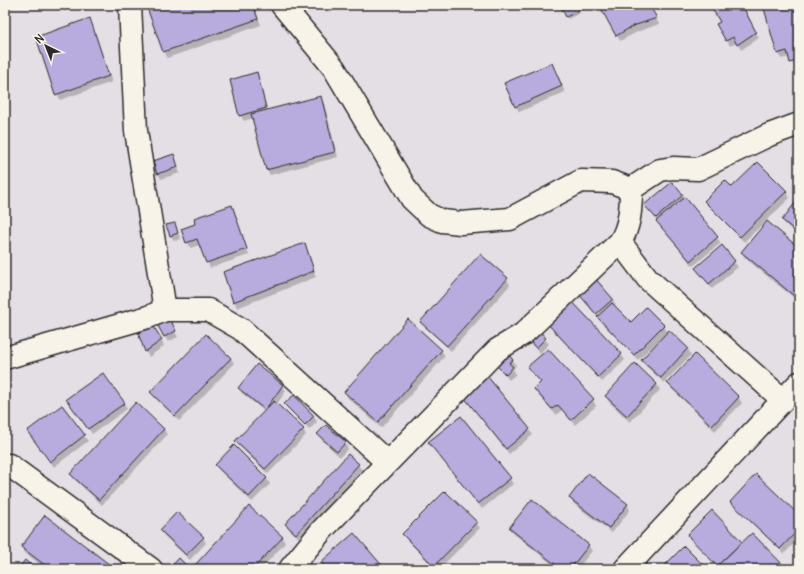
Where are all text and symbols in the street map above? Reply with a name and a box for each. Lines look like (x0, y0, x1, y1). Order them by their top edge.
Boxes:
north arrow (26, 26, 66, 66)
text: N (32, 31, 47, 46)

